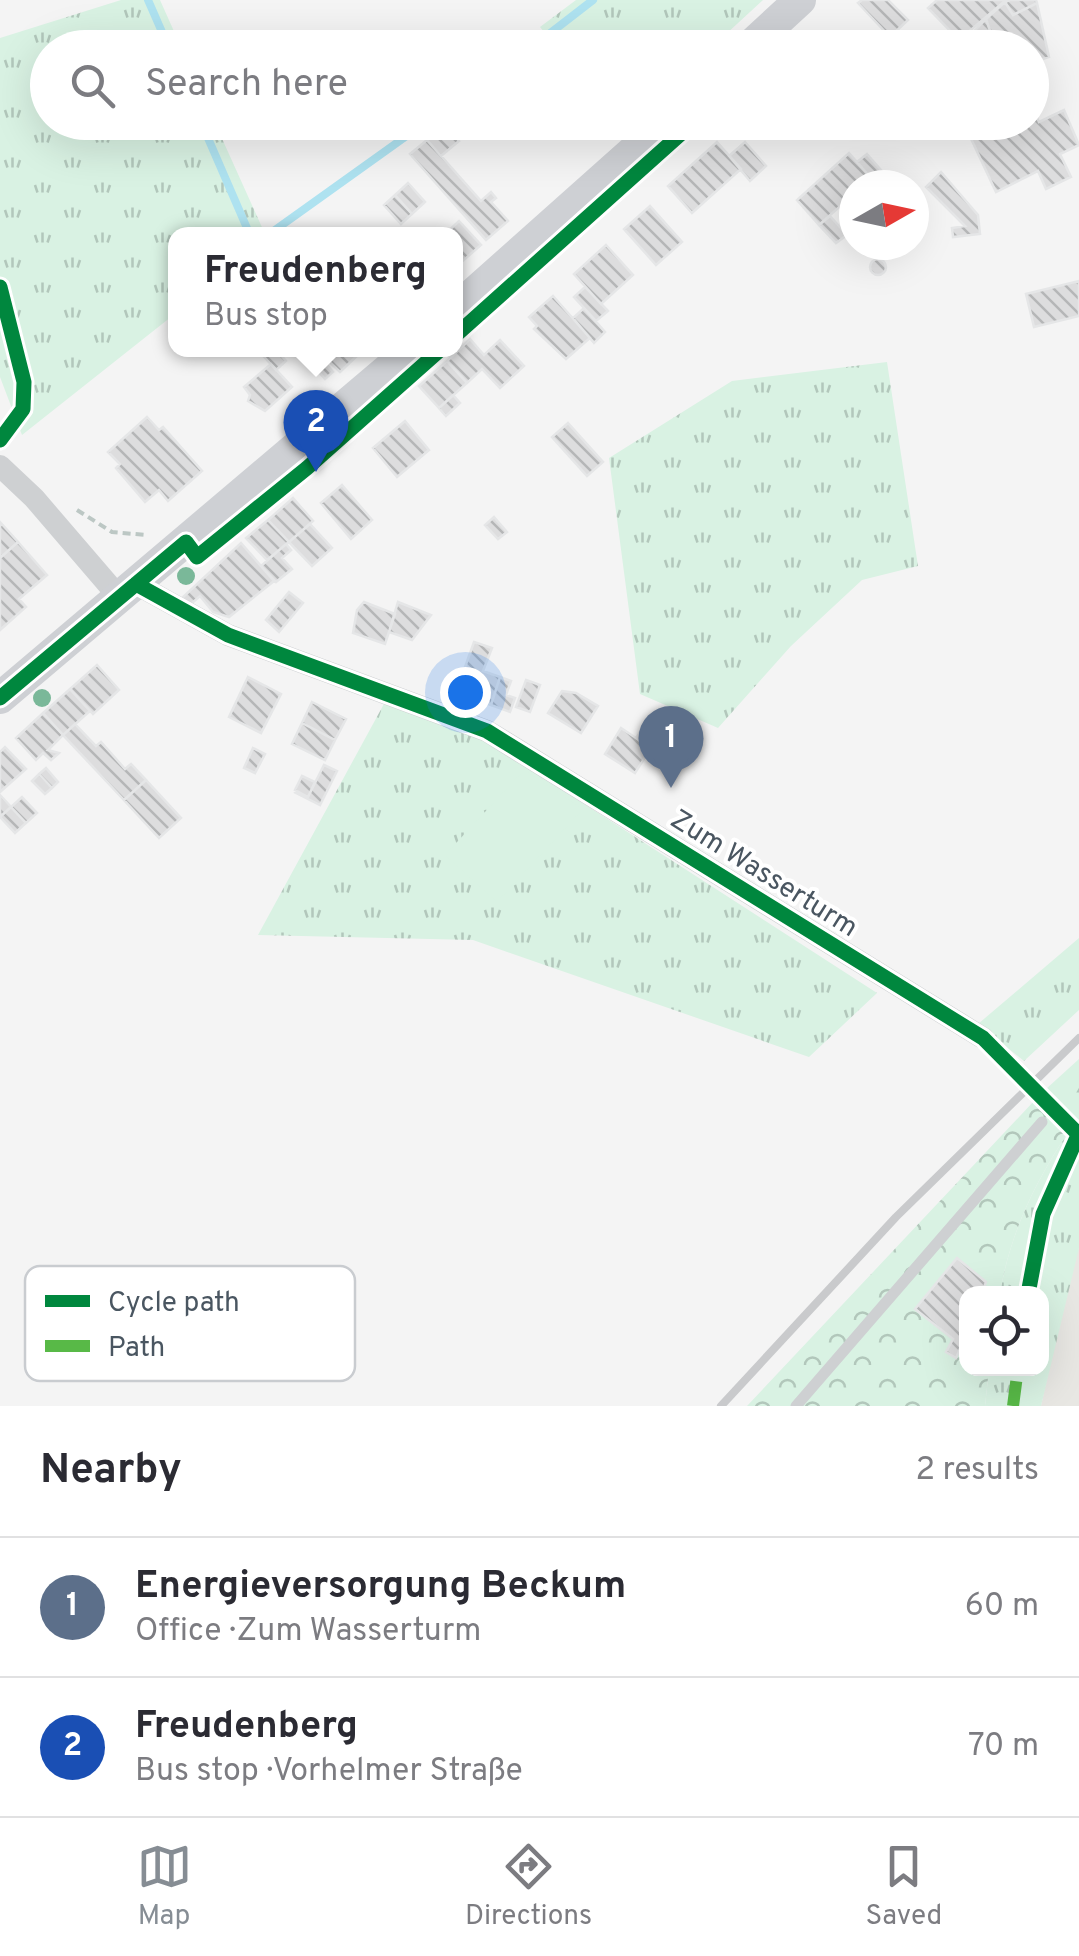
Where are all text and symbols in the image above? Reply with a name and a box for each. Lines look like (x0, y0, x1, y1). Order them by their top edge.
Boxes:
search box (30, 30, 1049, 140)
icon: search (65, 58, 120, 113)
text: Search here (145, 61, 348, 110)
north arrow (839, 170, 929, 260)
popup (168, 227, 463, 357)
text: Freudenberg (204, 248, 427, 297)
text: Bus stop (204, 297, 328, 337)
pin: 2 (284, 390, 348, 472)
your location (440, 667, 491, 718)
pin: 1 (638, 706, 704, 788)
street label: Zum Wasserturm (663, 803, 864, 947)
legend (25, 1266, 355, 1381)
text: Cycle path (108, 1286, 240, 1322)
map controls (959, 1286, 1049, 1376)
button: locate (959, 1286, 1049, 1376)
text: Path (108, 1331, 165, 1367)
text: Nearby (40, 1445, 182, 1498)
text: 2 results (915, 1451, 1039, 1491)
text: Energieversorgung Beckum (135, 1563, 626, 1612)
text: 1 (66, 1587, 79, 1627)
text: 60 m (965, 1587, 1039, 1627)
text: Office · Zum Wasserturm (135, 1612, 481, 1652)
text: Freudenberg (135, 1703, 358, 1752)
text: 2 (63, 1727, 82, 1767)
text: 70 m (968, 1727, 1039, 1767)
text: Bus stop · Vorhelmer Straße (135, 1752, 523, 1792)
tab: Map (137, 1839, 192, 1935)
tab: Directions (465, 1839, 592, 1935)
tab: Saved (865, 1839, 942, 1935)

